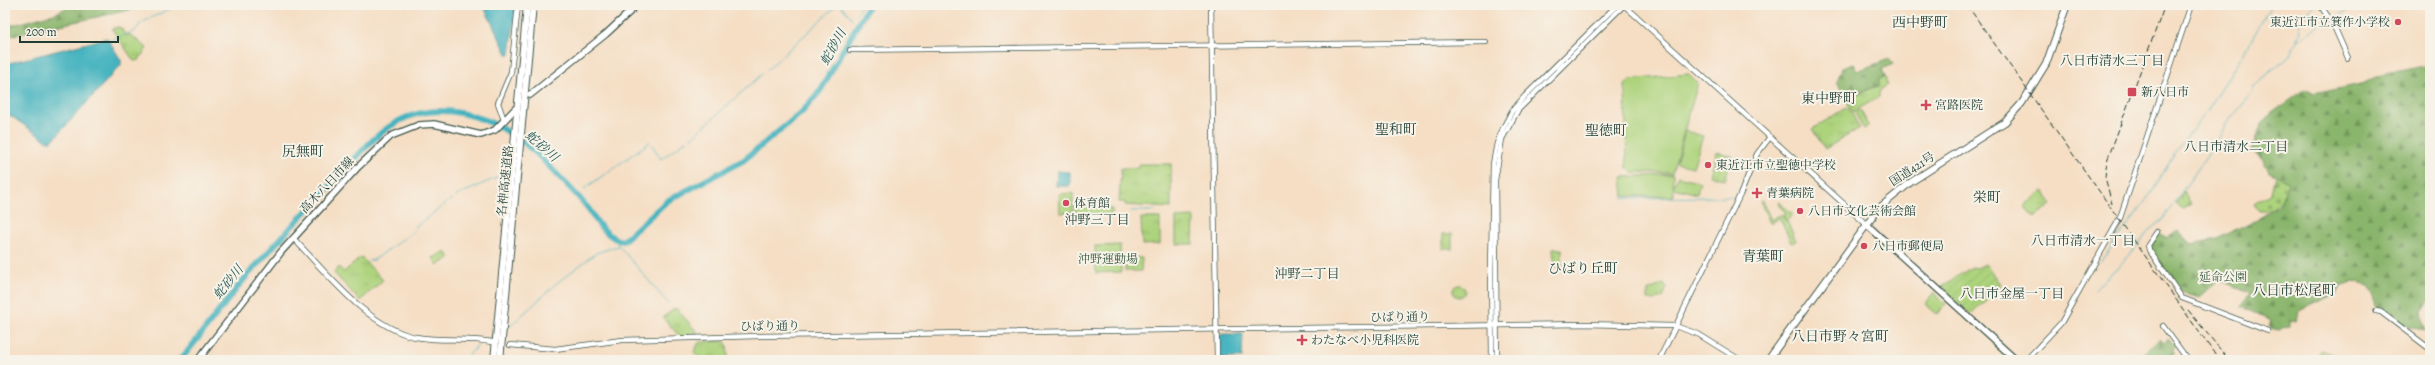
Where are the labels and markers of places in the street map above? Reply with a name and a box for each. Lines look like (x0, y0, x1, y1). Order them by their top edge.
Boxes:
place label: 東近江市立箕作小学校 (2270, 14, 2390, 30)
marker: 東近江市立箕作小学校 (2393, 17, 2403, 27)
place label: 新八日市 (2141, 84, 2189, 100)
marker: 新八日市 (2126, 86, 2138, 98)
place label: 宮路医院 (1935, 97, 1983, 113)
marker: 宮路医院 (1920, 99, 1932, 111)
place label: 東近江市立聖徳中学校 (1716, 157, 1836, 173)
marker: 東近江市立聖徳中学校 (1703, 160, 1713, 170)
place label: 青葉病院 (1766, 185, 1814, 201)
marker: 青葉病院 (1751, 187, 1763, 199)
place label: 体育館 (1074, 195, 1110, 211)
marker: 体育館 (1061, 198, 1071, 208)
place label: 八日市文化芸術会館 (1808, 203, 1916, 219)
marker: 八日市文化芸術会館 (1795, 206, 1805, 216)
place label: 八日市郵便局 (1872, 238, 1944, 254)
marker: 八日市郵便局 (1859, 241, 1869, 251)
place label: わたなべ小児科医院 (1311, 332, 1419, 348)
marker: わたなべ小児科医院 (1296, 334, 1308, 346)

